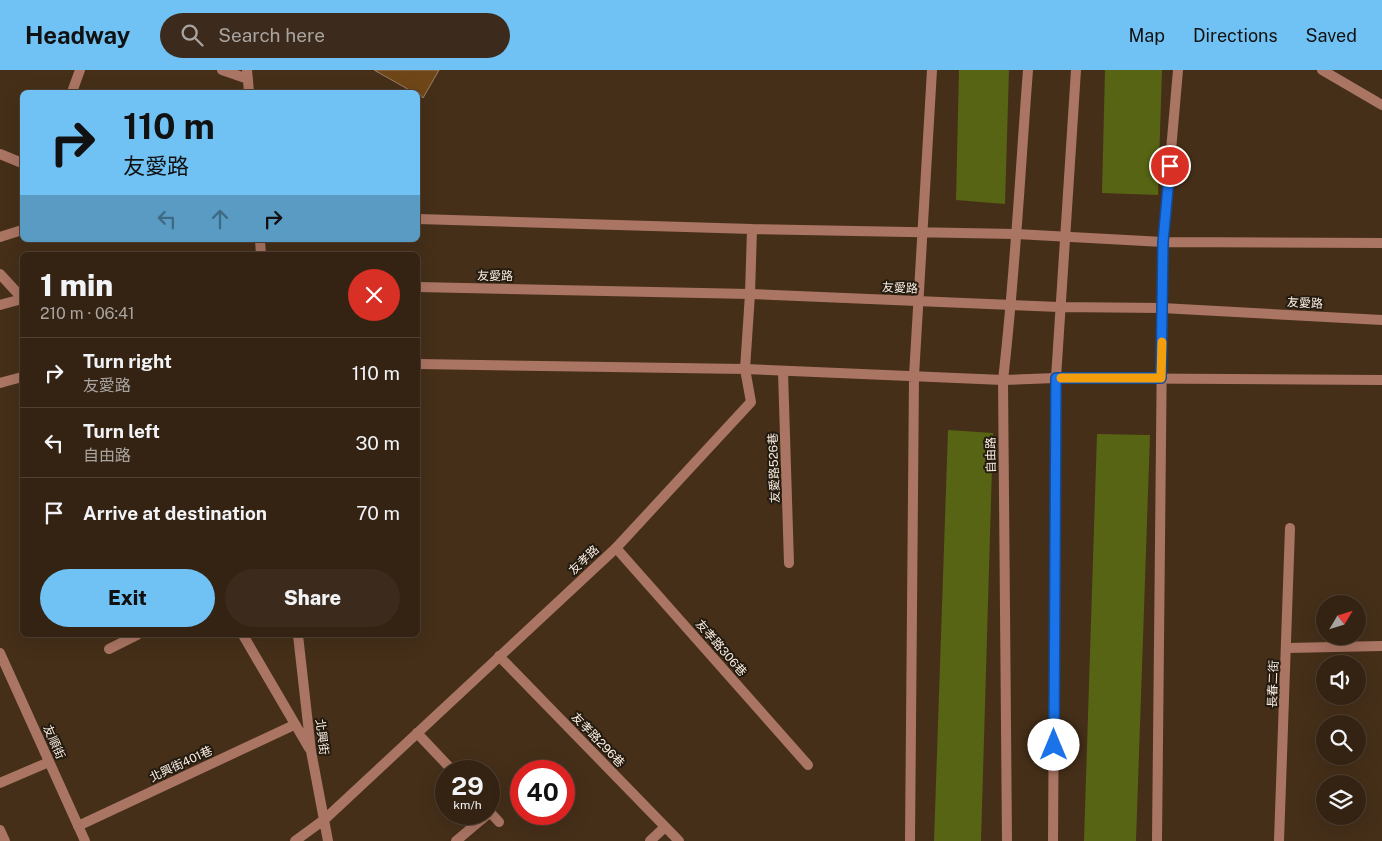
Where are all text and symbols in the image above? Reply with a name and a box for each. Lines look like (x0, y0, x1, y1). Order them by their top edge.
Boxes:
search box (160, 13, 510, 58)
text: Headway (25, 21, 130, 49)
icon: search (178, 21, 206, 49)
text: Search here (218, 24, 325, 46)
text: Map (1128, 25, 1165, 46)
text: Directions (1193, 25, 1278, 46)
text: Saved (1306, 25, 1357, 46)
text: 110 m (123, 106, 215, 147)
icon: right (40, 110, 105, 175)
pin (1149, 145, 1191, 187)
icon: arrive (1156, 152, 1184, 180)
text: 友愛路 (123, 153, 189, 179)
icon: left (153, 205, 181, 233)
icon: ahead (206, 205, 234, 233)
icon: right (259, 205, 287, 233)
text: 1 min (40, 267, 113, 303)
button: close (348, 269, 400, 321)
street label: 友愛路 (477, 269, 513, 283)
street label: 友愛路 (882, 280, 918, 296)
street label: 友愛路 (1287, 295, 1323, 311)
text: 210 m · 06:41 (40, 304, 135, 323)
text: Turn right (83, 350, 172, 372)
icon: right (40, 359, 68, 387)
text: 110 m (352, 362, 400, 384)
text: 友愛路 (83, 376, 131, 395)
text: Turn left (83, 420, 160, 442)
icon: left (40, 429, 68, 457)
text: 30 m (355, 432, 400, 454)
street label: 友愛路526巷 (766, 433, 782, 503)
street label: 自由路 (984, 437, 998, 473)
text: 自由路 (83, 446, 131, 465)
icon: arrive (40, 499, 68, 527)
text: Arrive at destination (83, 502, 267, 524)
text: 70 m (356, 502, 400, 524)
street label: 友孝路 (566, 543, 602, 577)
button: Exit (40, 569, 215, 627)
button: Share (225, 569, 400, 627)
north arrow (1316, 595, 1366, 645)
map controls (1316, 595, 1366, 825)
street label: 友孝路306巷 (693, 617, 749, 679)
button: sound (1316, 655, 1366, 705)
street label: 長春二街 (1265, 660, 1281, 708)
street label: 友孝路296巷 (569, 710, 627, 770)
button: search (1316, 715, 1366, 765)
street label: 北興街 (313, 718, 331, 756)
position arrow (1027, 718, 1079, 770)
street label: 友順街 (40, 723, 68, 761)
street label: 北興街401巷 (147, 743, 215, 785)
speed limit sign: 40 (510, 760, 575, 825)
text: 29 (451, 771, 484, 801)
button: layers (1316, 775, 1366, 825)
text: km/h (453, 798, 482, 812)

